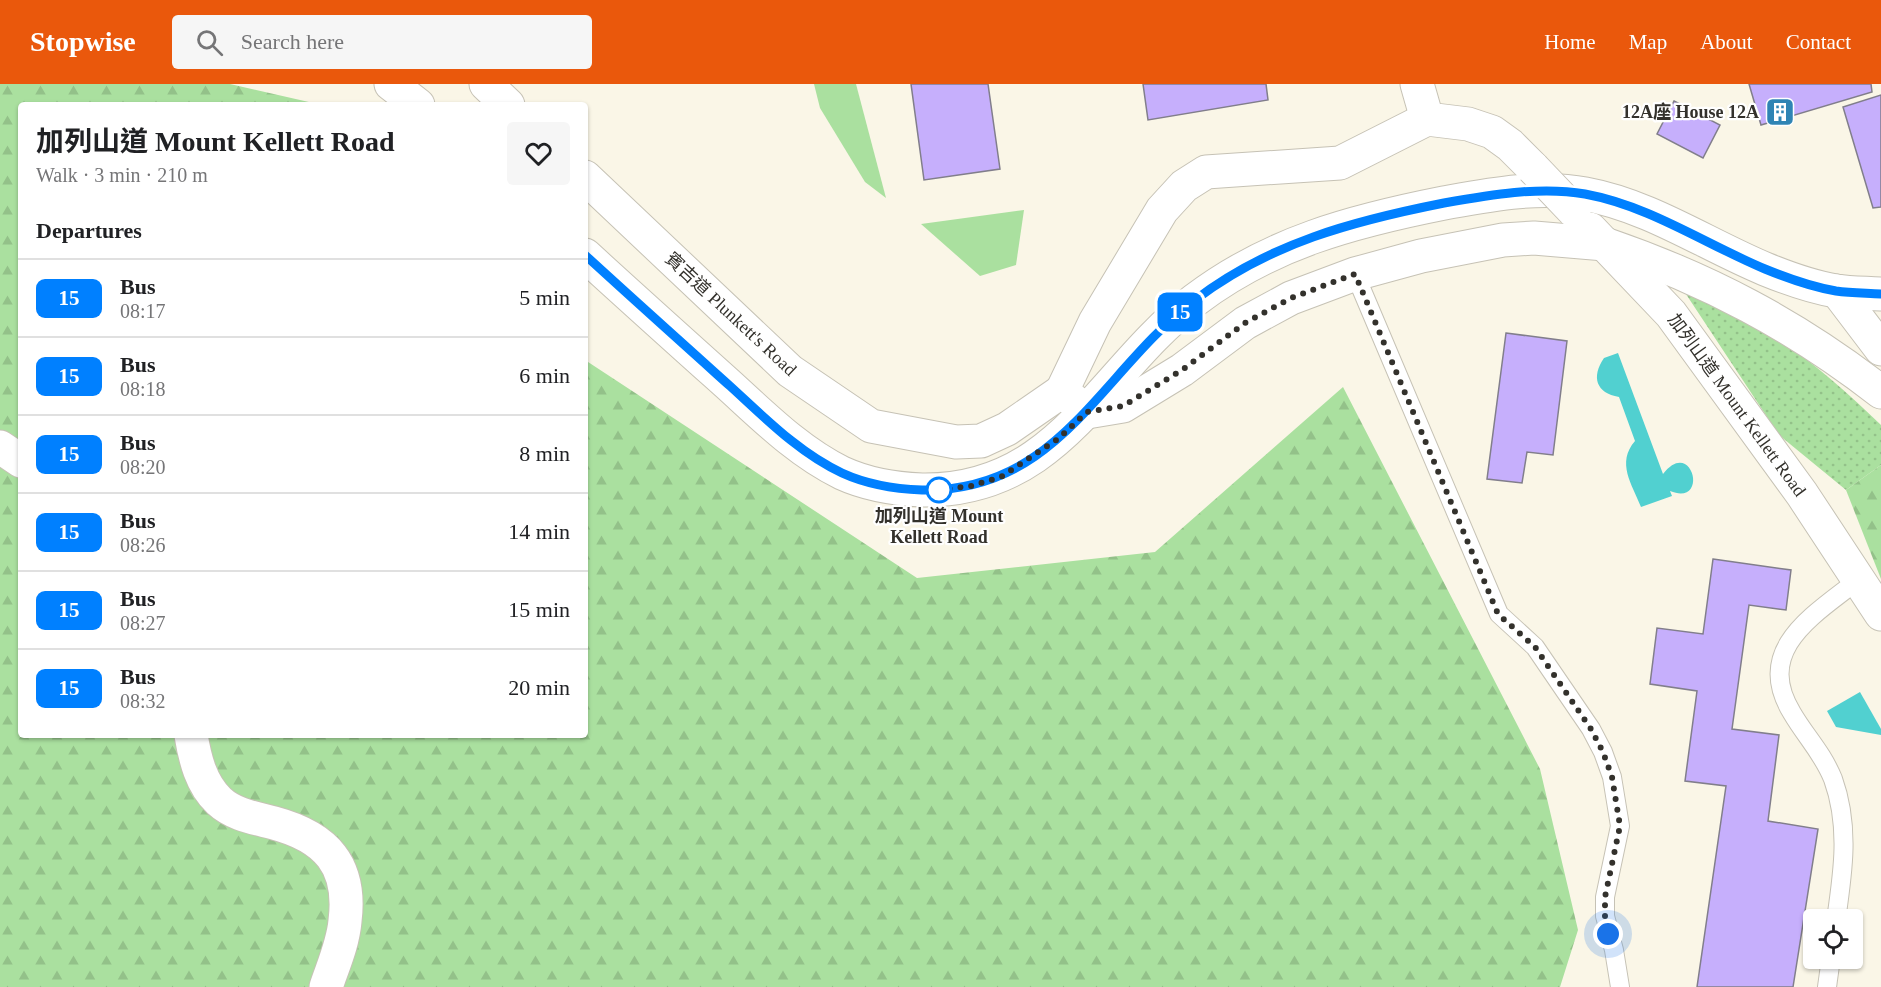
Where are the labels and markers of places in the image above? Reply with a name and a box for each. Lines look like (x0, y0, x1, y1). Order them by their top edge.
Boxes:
building icon: 12A座 House 12A (1764, 96, 1796, 128)
place label: 12A座 House 12A (1622, 102, 1759, 122)
marker: 加列山道 Mount Kellett Road (926, 477, 952, 503)
place label: 加列山道 Mount Kellett Road (875, 506, 1003, 547)

